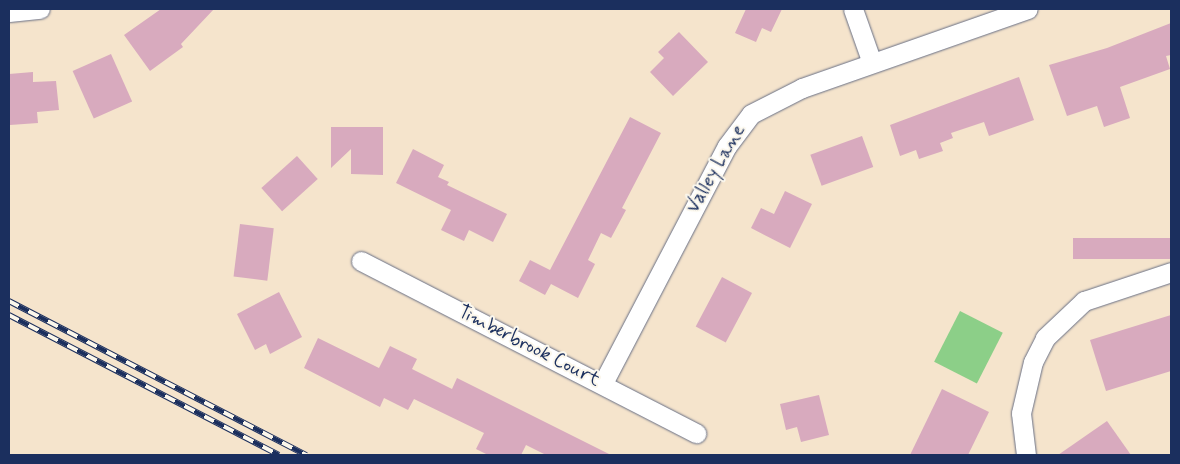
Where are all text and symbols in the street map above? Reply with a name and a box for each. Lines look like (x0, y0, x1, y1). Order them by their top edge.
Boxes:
street label: Valley Lane (683, 123, 749, 215)
street label: Timberbrook Court (456, 301, 602, 391)

